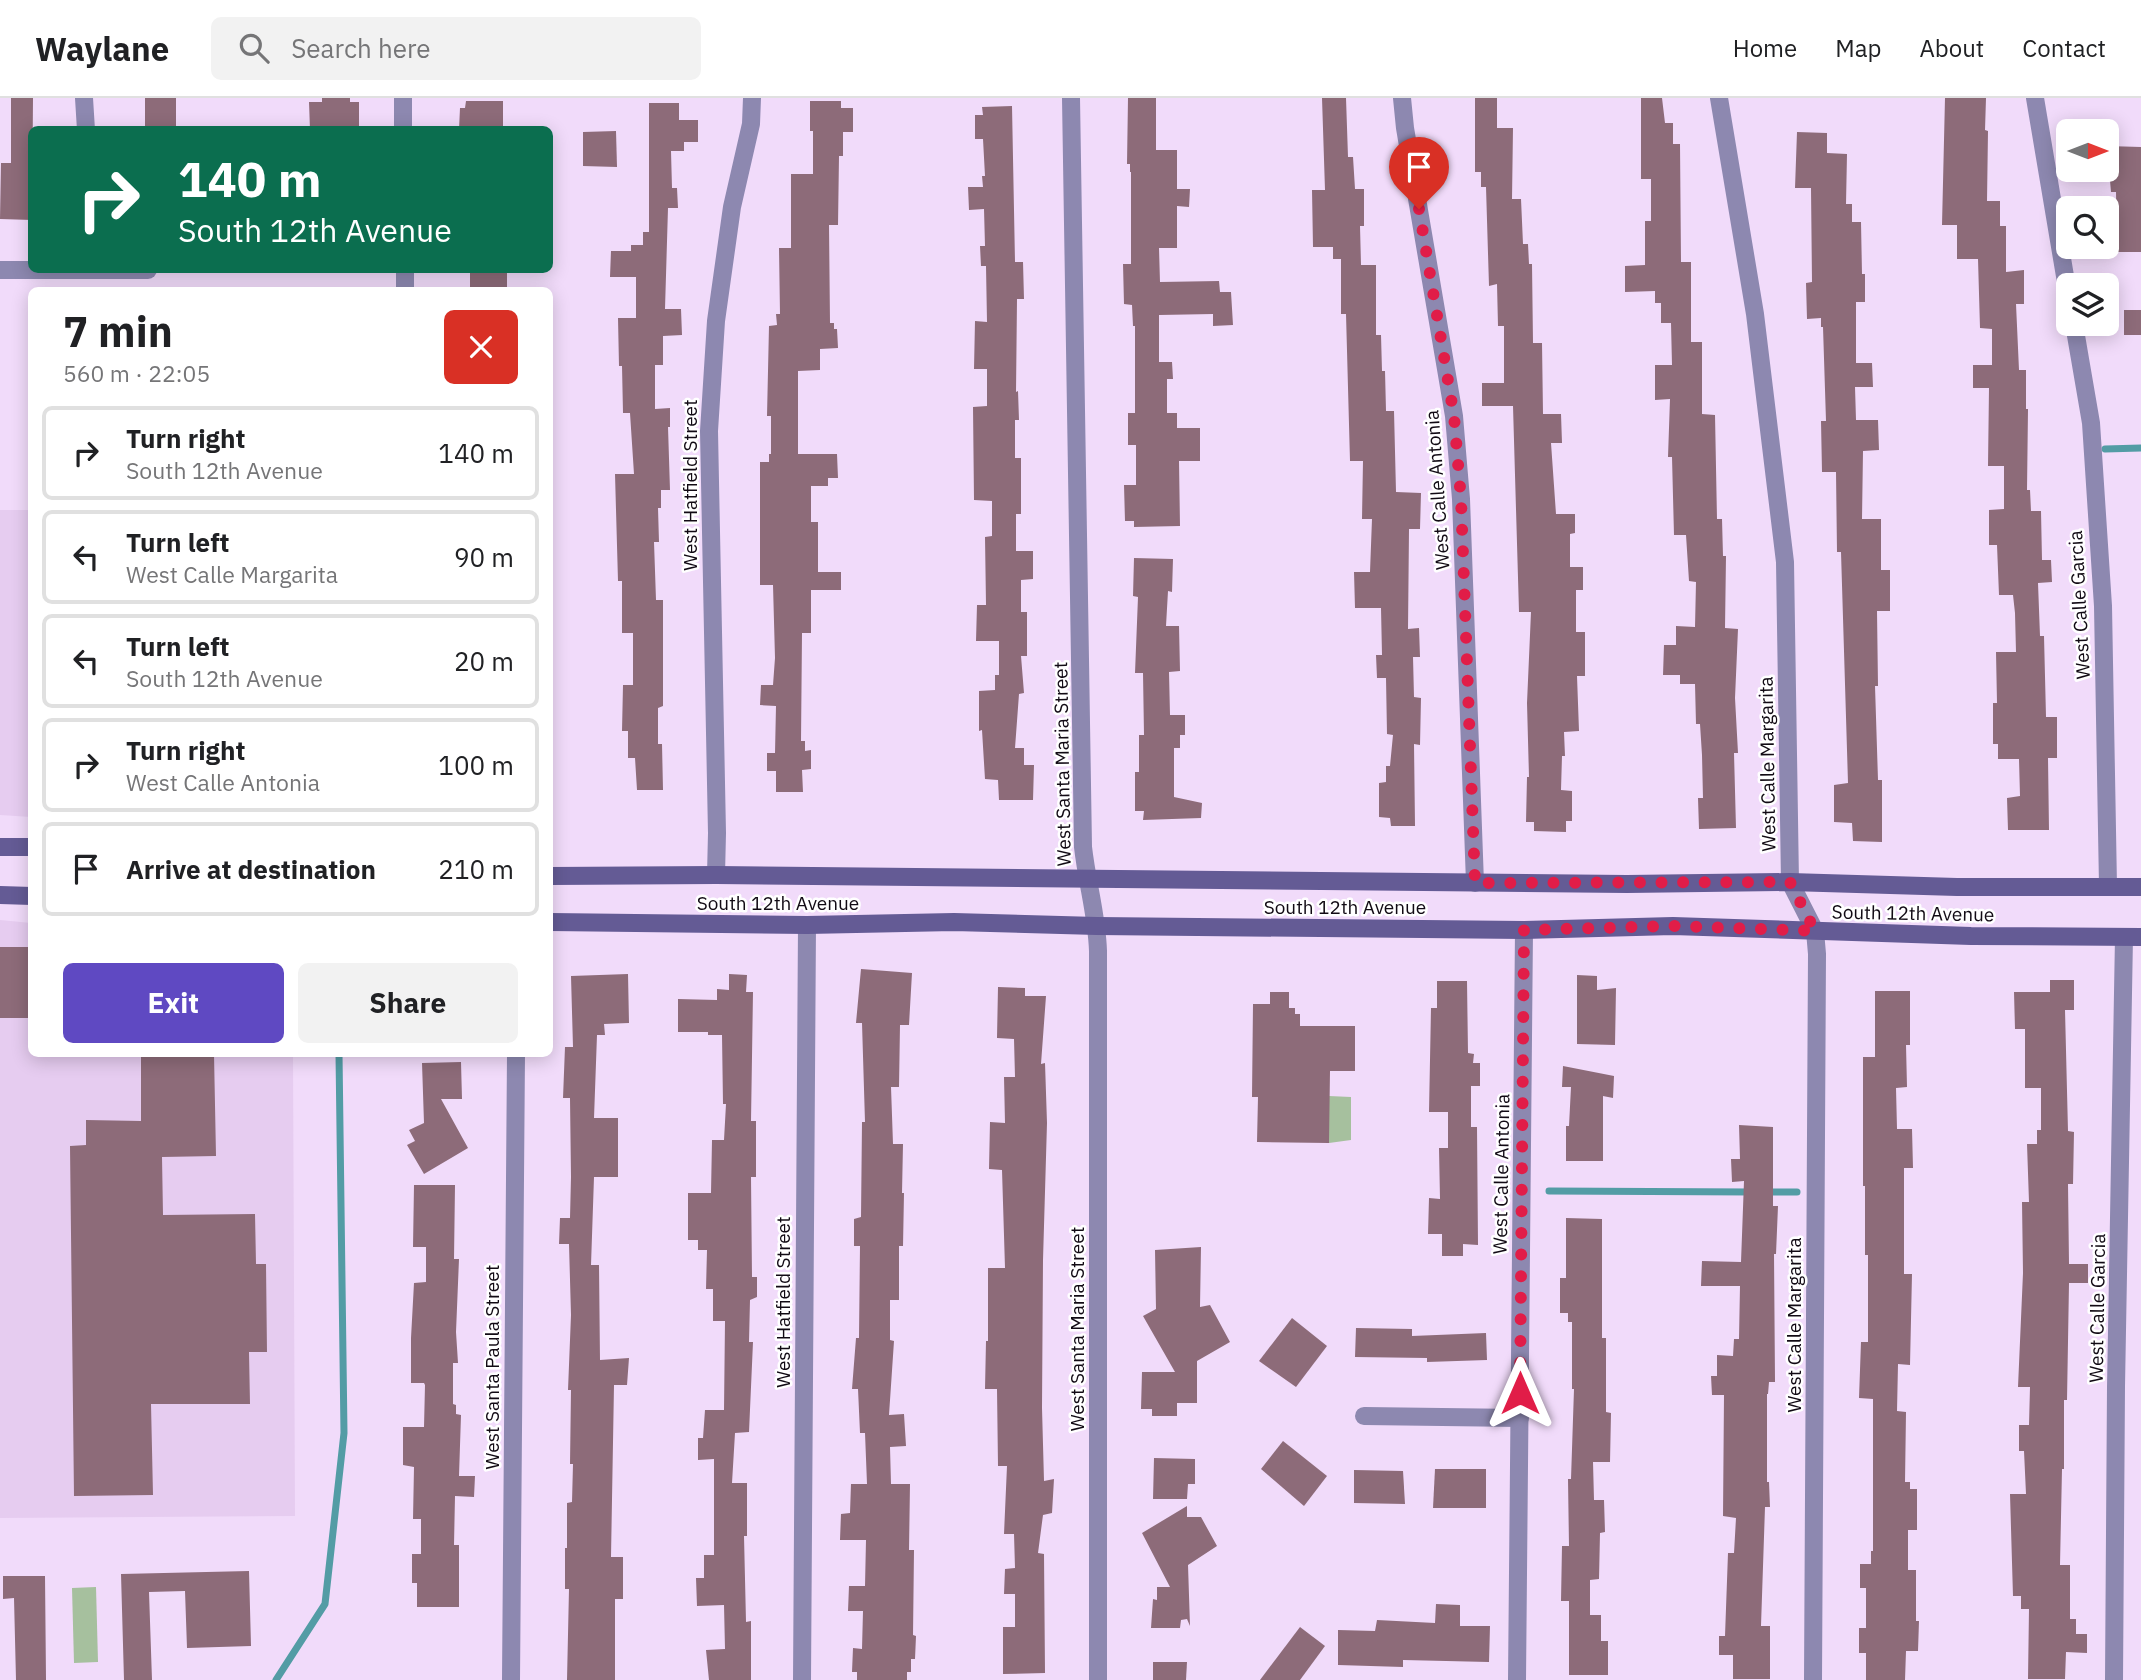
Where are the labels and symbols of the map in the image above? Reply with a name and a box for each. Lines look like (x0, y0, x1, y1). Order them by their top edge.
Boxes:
north arrow (2056, 119, 2119, 182)
pin (1389, 137, 1449, 209)
street label: West Hatfield Street (678, 399, 702, 571)
street label: West Calle Antonia (1419, 409, 1455, 571)
street label: West Calle Garcia (2063, 530, 2095, 680)
street label: West Santa Maria Street (1048, 661, 1076, 867)
street label: West Calle Margarita (1753, 676, 1781, 852)
street label: South 12th Avenue (697, 891, 859, 915)
street label: South 12th Avenue (1264, 895, 1426, 919)
street label: South 12th Avenue (1831, 900, 1995, 926)
street label: West Calle Antonia (1488, 1094, 1514, 1254)
street label: West Hatfield Street (771, 1216, 795, 1388)
street label: West Santa Maria Street (1065, 1227, 1089, 1431)
street label: West Calle Garcia (2084, 1233, 2110, 1383)
street label: West Calle Margarita (1782, 1237, 1806, 1413)
street label: West Santa Paula Street (480, 1265, 504, 1469)
position arrow (1483, 1356, 1557, 1430)

